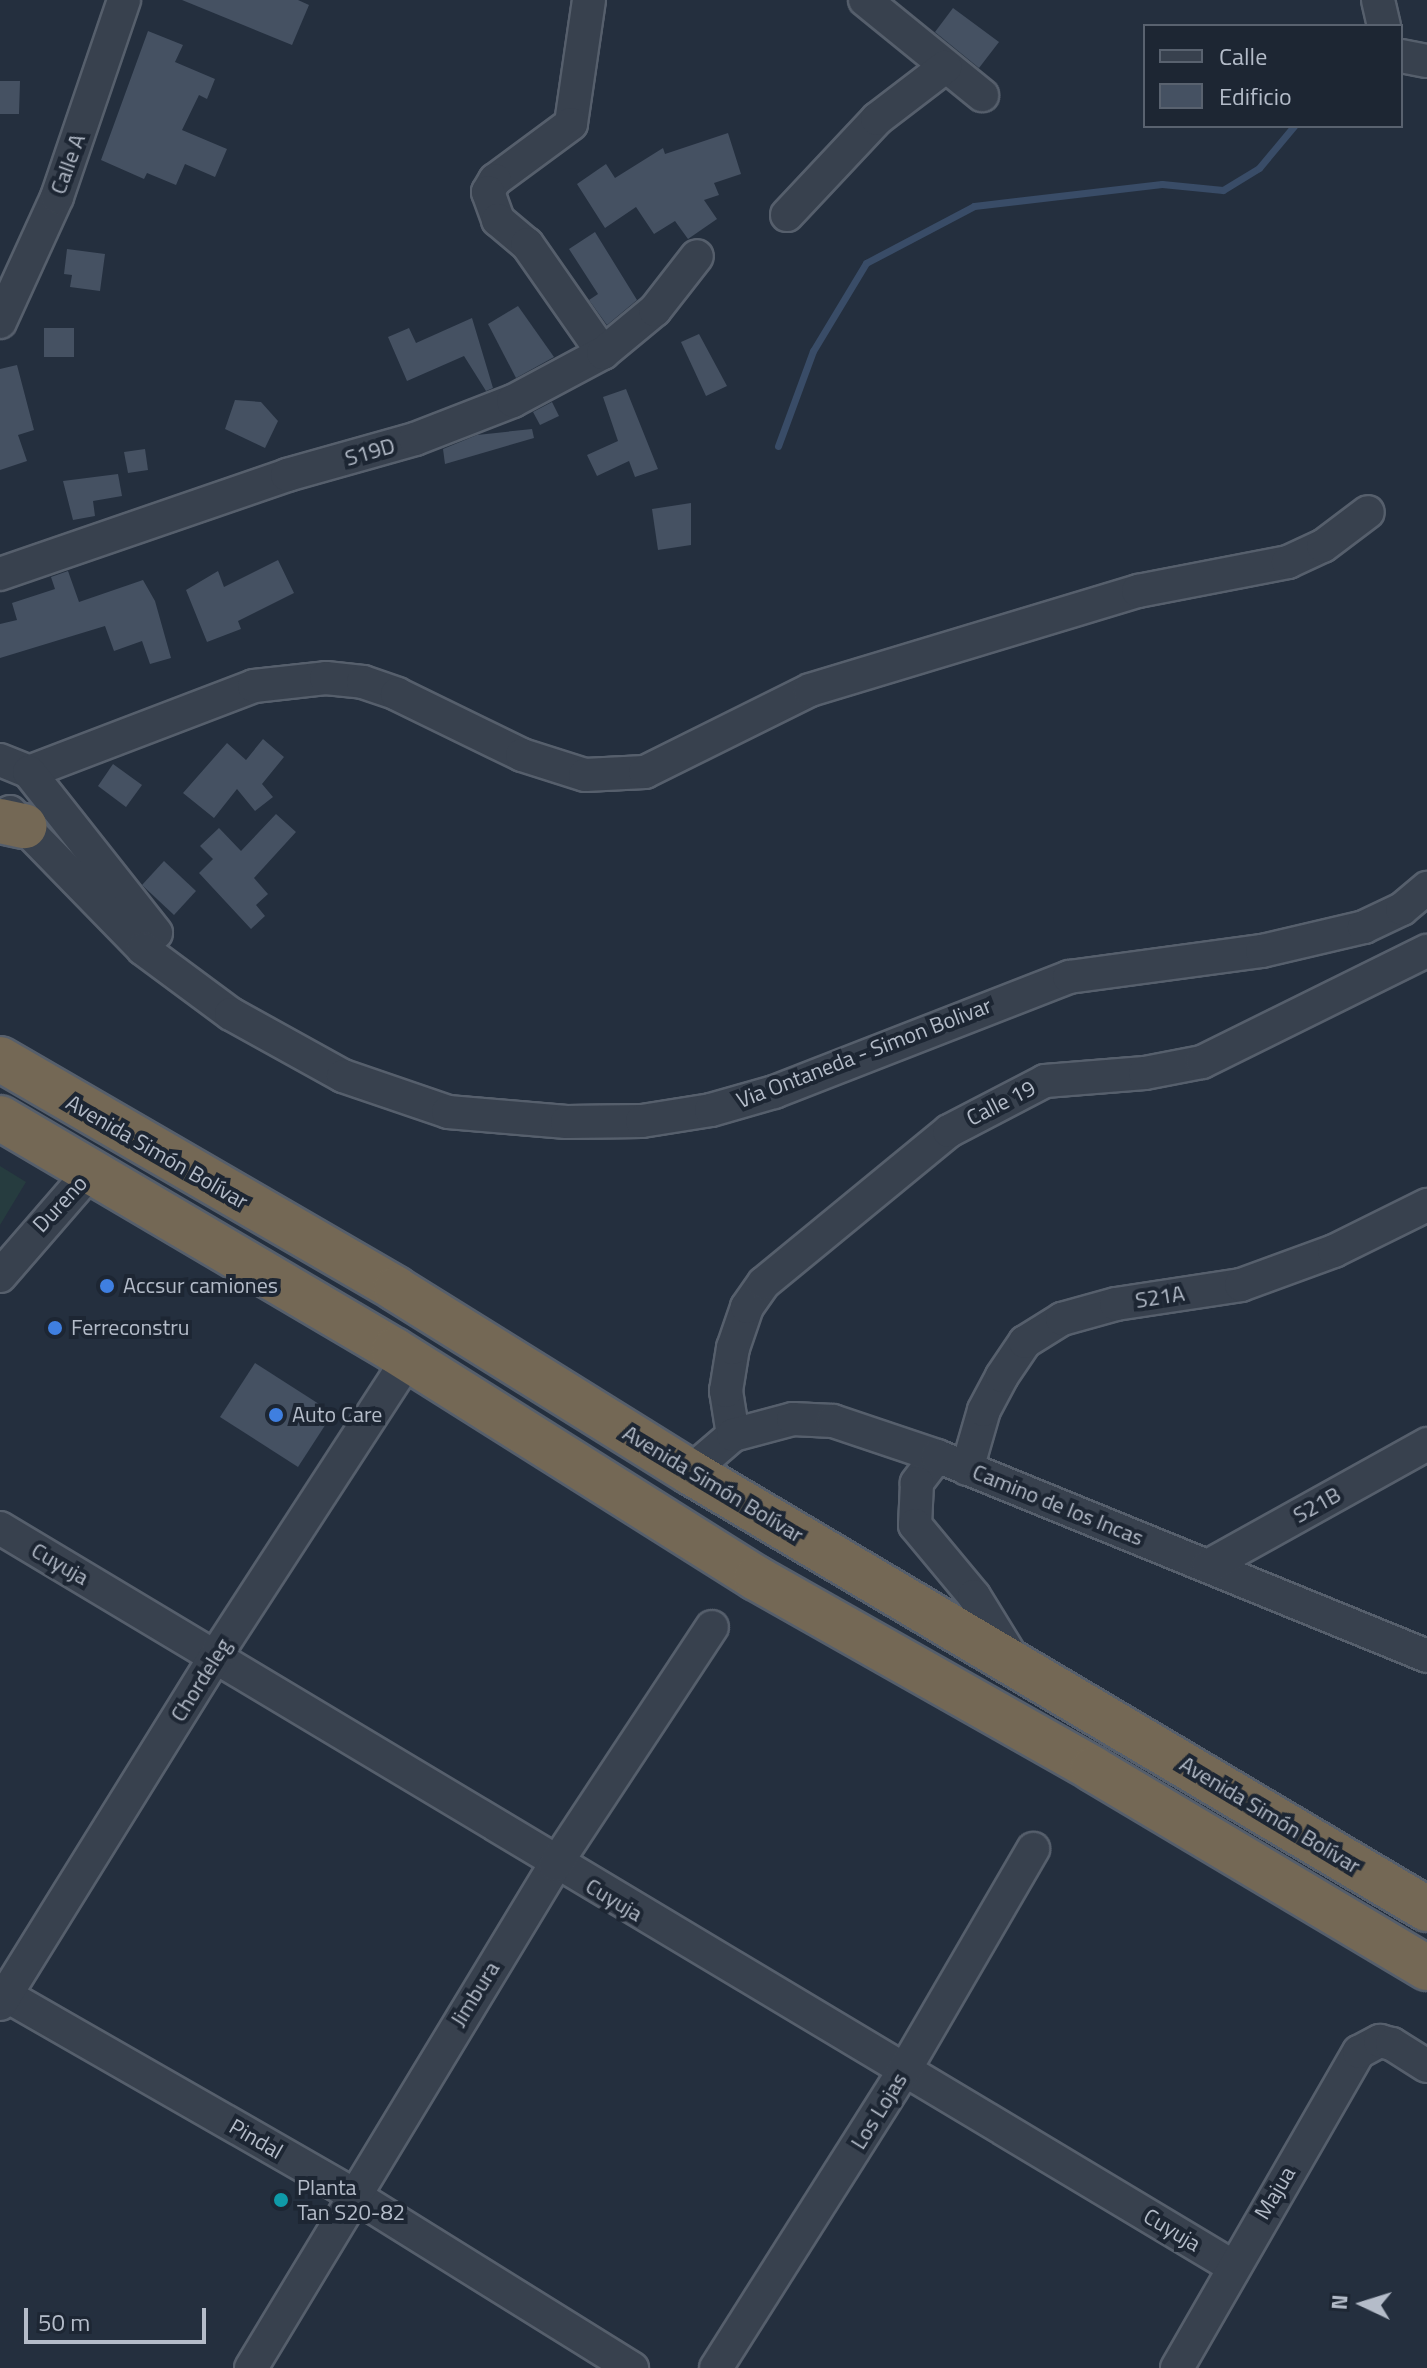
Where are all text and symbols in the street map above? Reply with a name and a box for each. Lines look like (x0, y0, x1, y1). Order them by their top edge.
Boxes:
legend (1143, 24, 1403, 128)
text: Calle (1219, 38, 1267, 74)
text: Edificio (1219, 78, 1292, 114)
street label: Calle A (45, 130, 91, 198)
street label: S19D (342, 432, 398, 472)
street label: Via Ontaneda - Simon Bolivar (733, 992, 995, 1114)
street label: Calle 19 (962, 1074, 1040, 1132)
street label: Avenida Simón Bolívar (61, 1089, 253, 1215)
street label: Dureno (27, 1170, 93, 1238)
place label: Accsur camiones (123, 1273, 278, 1299)
marker: Accsur camiones (98, 1277, 116, 1295)
street label: S21A (1133, 1280, 1187, 1314)
place label: Ferreconstru (71, 1315, 190, 1341)
marker: Ferreconstru (46, 1319, 64, 1337)
place label: Auto Care (292, 1402, 382, 1428)
marker: Auto Care (267, 1406, 285, 1424)
street label: Avenida Simón Bolívar (618, 1420, 808, 1548)
street label: Camino de los Incas (969, 1459, 1147, 1551)
street label: S21B (1289, 1481, 1345, 1529)
street label: Cuyuja (27, 1537, 93, 1591)
street label: Chordeleg (165, 1634, 237, 1726)
street label: Avenida Simón Bolívar (1175, 1751, 1365, 1879)
street label: Cuyuja (581, 1873, 647, 1927)
street label: Jimbura (445, 1957, 505, 2031)
street label: Los Lojas (845, 2068, 913, 2154)
street label: Pindal (225, 2113, 287, 2165)
street label: Majua (1249, 2162, 1301, 2224)
place label: Planta Tan S20-82 (297, 2174, 405, 2226)
marker: Planta Tan S20-82 (272, 2191, 290, 2209)
street label: Cuyuja (1139, 2203, 1205, 2257)
north arrow (1323, 2264, 1403, 2344)
scale bar (28, 2292, 210, 2342)
text: N (1322, 2294, 1357, 2311)
text: 50 m (38, 2304, 90, 2340)

